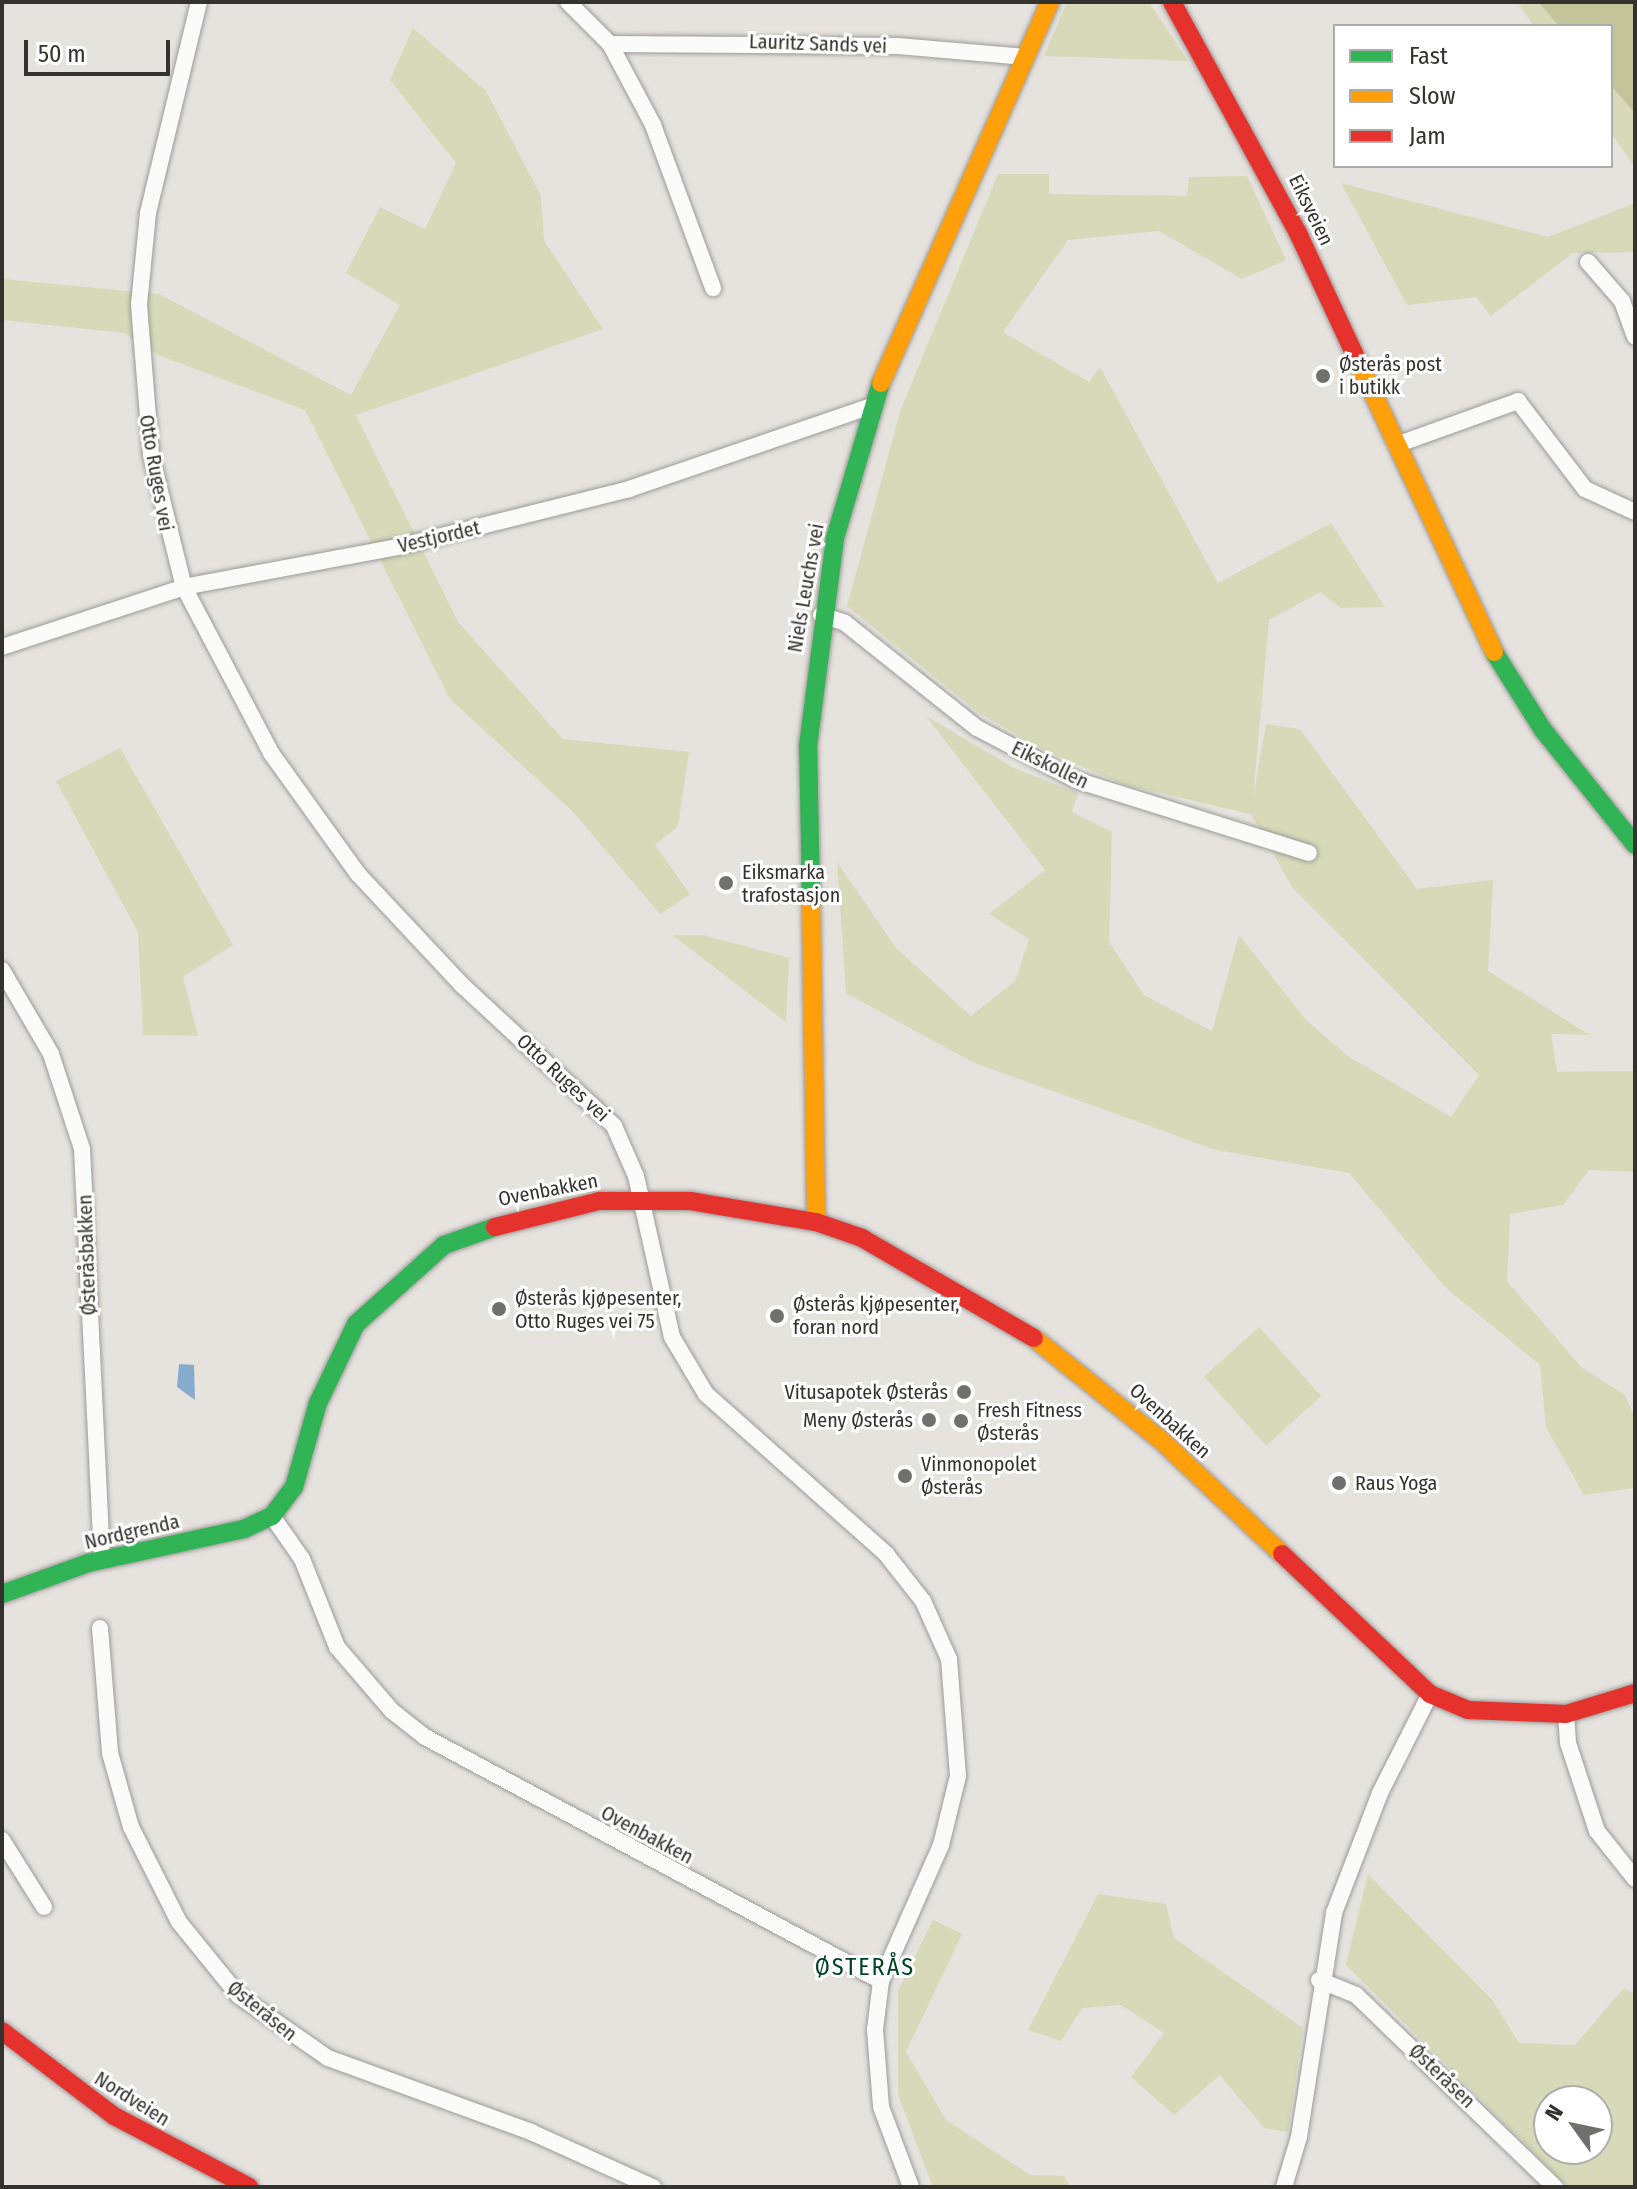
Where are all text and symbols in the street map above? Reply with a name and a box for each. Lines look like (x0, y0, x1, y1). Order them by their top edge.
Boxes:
scale bar (28, 24, 174, 74)
legend (1333, 24, 1613, 168)
street label: Lauritz Sands vei (749, 30, 887, 58)
text: 50 m (38, 40, 86, 68)
text: Fast (1409, 42, 1448, 70)
text: Slow (1409, 82, 1455, 110)
text: Jam (1409, 122, 1446, 150)
street label: Eiksveien (1284, 171, 1338, 249)
place label: Østerås post i butikk (1339, 352, 1442, 399)
marker: Østerås post i butikk (1314, 367, 1332, 385)
street label: Otto Ruges vei (134, 413, 178, 533)
street label: Vestjordet (395, 516, 483, 558)
street label: Niels Leuchs vei (783, 522, 829, 654)
street label: Eikskollen (1008, 736, 1092, 794)
place label: Eiksmarka trafostasjon (742, 860, 840, 907)
marker: Eiksmarka trafostasjon (717, 874, 735, 892)
street label: Otto Ruges vei (512, 1029, 614, 1127)
street label: Ovenbakken (496, 1169, 600, 1211)
street label: Østeråsbakken (73, 1194, 101, 1316)
place label: Østerås kjøpesenter, Otto Ruges vei 75 (515, 1286, 682, 1333)
place label: Østerås kjøpesenter, foran nord (793, 1292, 960, 1339)
marker: Østerås kjøpesenter, Otto Ruges vei 75 (490, 1300, 508, 1318)
marker: Østerås kjøpesenter, foran nord (768, 1307, 786, 1325)
street label: Ovenbakken (1124, 1378, 1216, 1464)
place label: Vitusapotek Østerås (785, 1380, 948, 1404)
marker: Vitusapotek Østerås (955, 1383, 973, 1401)
place label: Fresh Fitness Østerås (977, 1398, 1082, 1445)
place label: Meny Østerås (803, 1408, 913, 1432)
marker: Meny Østerås (920, 1411, 938, 1429)
marker: Fresh Fitness Østerås (952, 1412, 970, 1430)
place label: Vinmonopolet Østerås (921, 1452, 1036, 1499)
marker: Vinmonopolet Østerås (896, 1467, 914, 1485)
place label: Raus Yoga (1355, 1471, 1437, 1495)
marker: Raus Yoga (1330, 1474, 1348, 1492)
street label: Nordgrenda (82, 1509, 182, 1555)
street label: Ovenbakken (597, 1801, 697, 1869)
district label: ØSTERÅS (815, 1954, 915, 1982)
street label: Østeråsen (223, 1976, 301, 2046)
street label: Østeråsen (1404, 2039, 1480, 2113)
street label: Nordveien (90, 2067, 174, 2131)
north arrow (1533, 2085, 1613, 2165)
text: N (1539, 2100, 1569, 2126)

